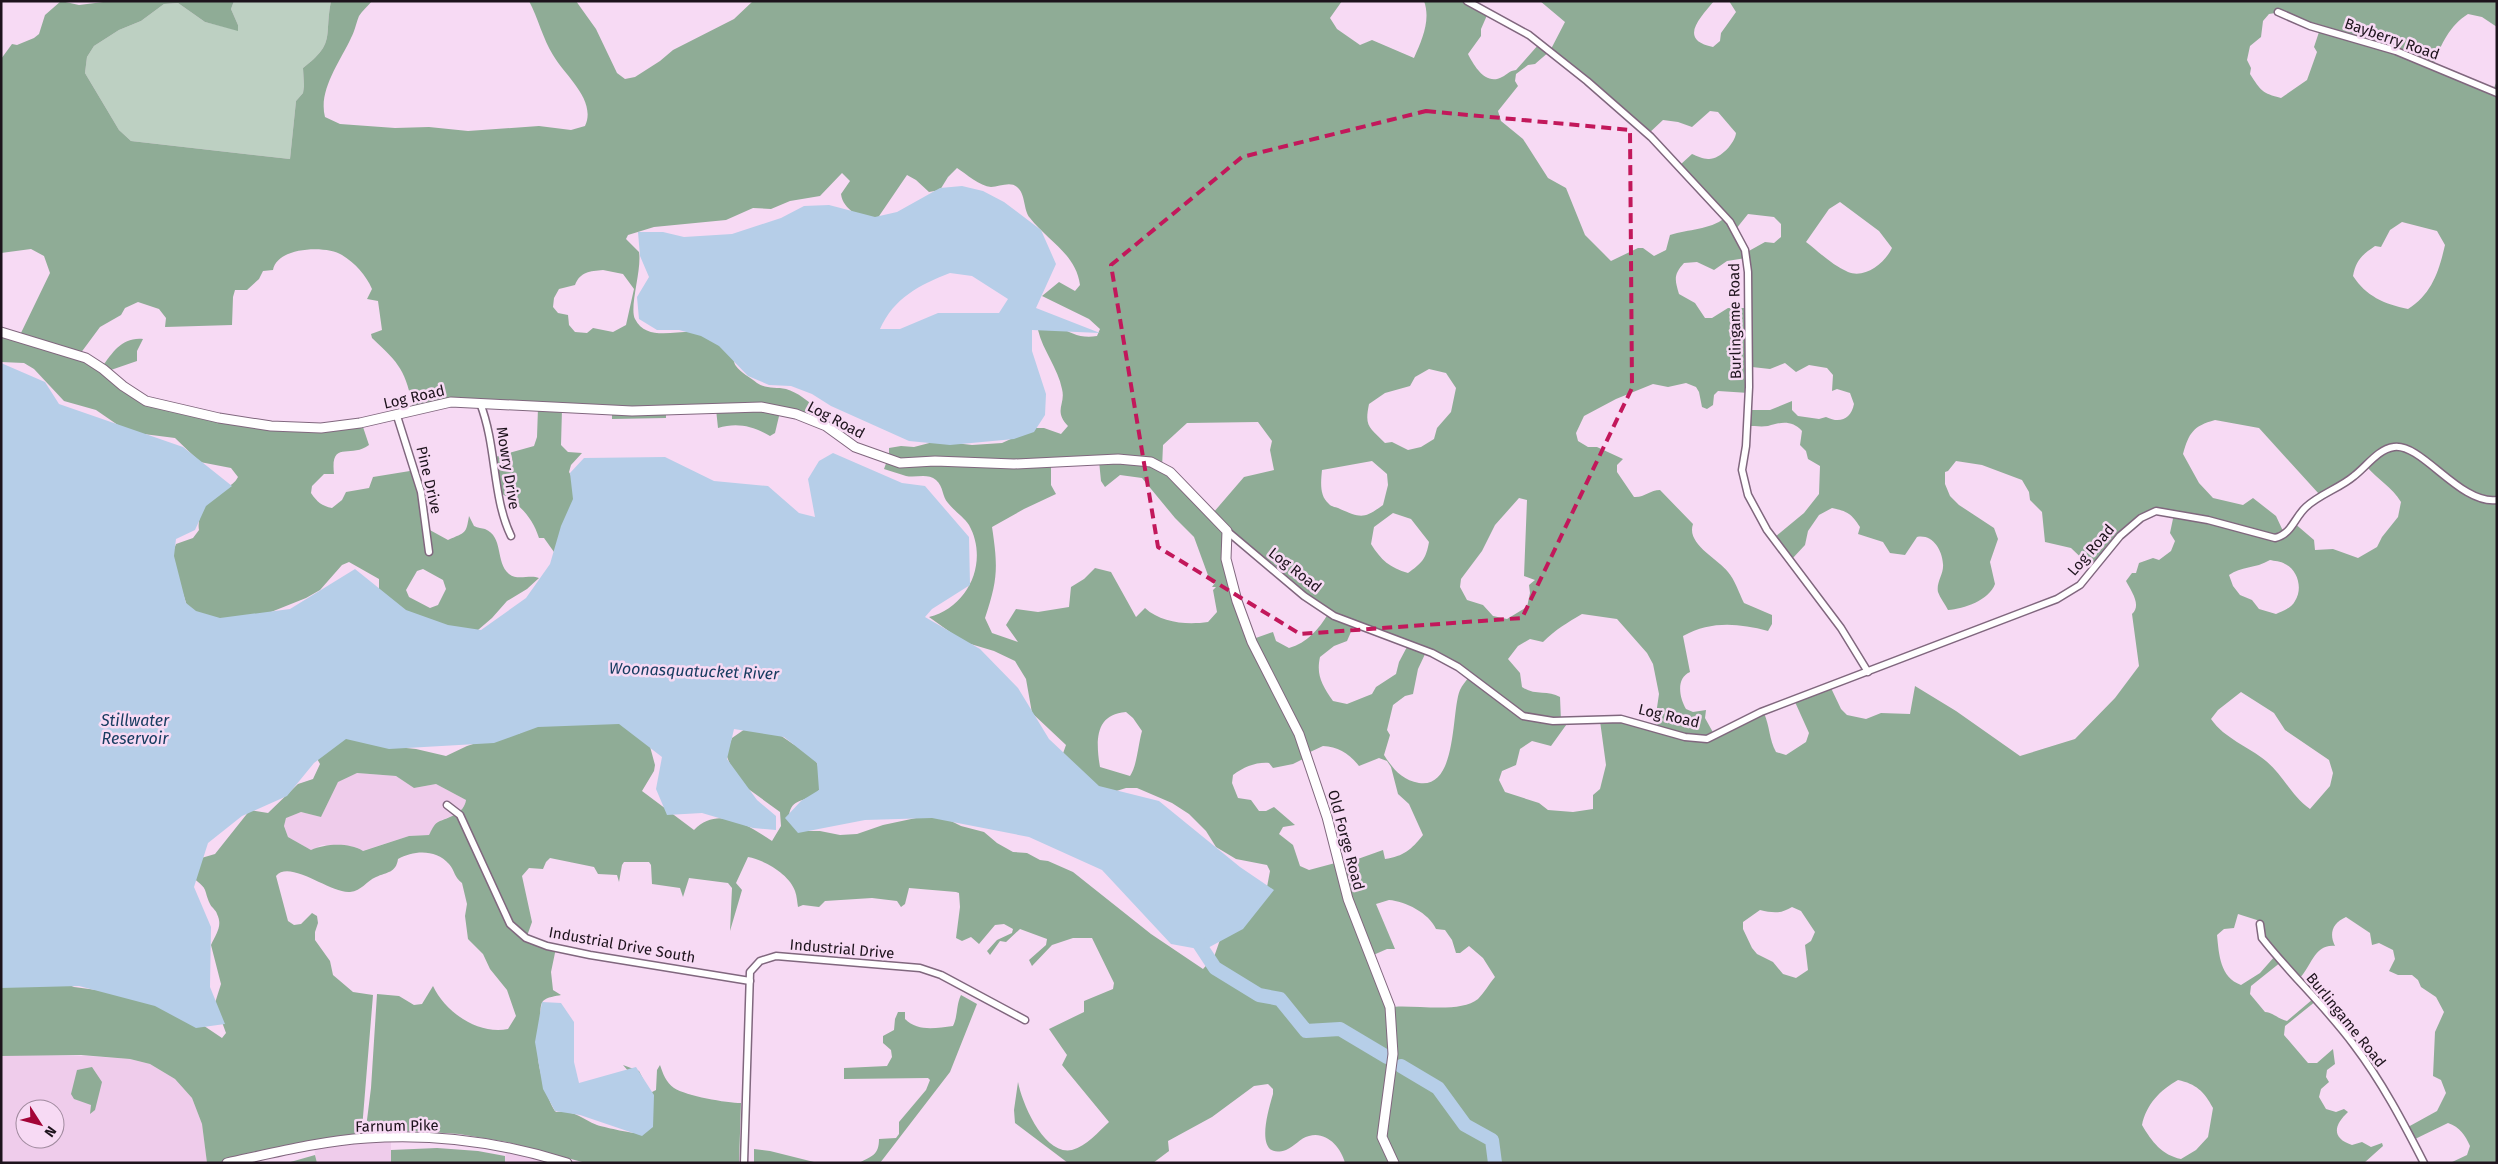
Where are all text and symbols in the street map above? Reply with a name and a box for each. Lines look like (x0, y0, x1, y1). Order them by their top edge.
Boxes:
street label: Bayberry Road (2342, 14, 2442, 64)
street label: Burlingame Road (1725, 263, 1745, 379)
street label: Log Road (382, 381, 446, 413)
street label: Log Road (804, 397, 868, 443)
street label: Mowry Drive (493, 425, 523, 511)
street label: Pine Drive (412, 444, 446, 516)
street label: Log Road (2064, 521, 2118, 579)
street label: Log Road (1265, 544, 1325, 596)
water label: Woonasquatucket River (609, 659, 780, 683)
street label: Log Road (1637, 700, 1701, 732)
water label: Stillwater Reservoir (100, 711, 170, 748)
street label: Old Forge Road (1324, 788, 1368, 892)
street label: Industrial Drive South (547, 923, 697, 967)
street label: Industrial Drive (789, 935, 895, 963)
street label: Burlingame Road (2302, 969, 2390, 1071)
north arrow (15, 1099, 65, 1149)
street label: Farnum Pike (355, 1116, 439, 1136)
text: N (41, 1123, 60, 1140)

